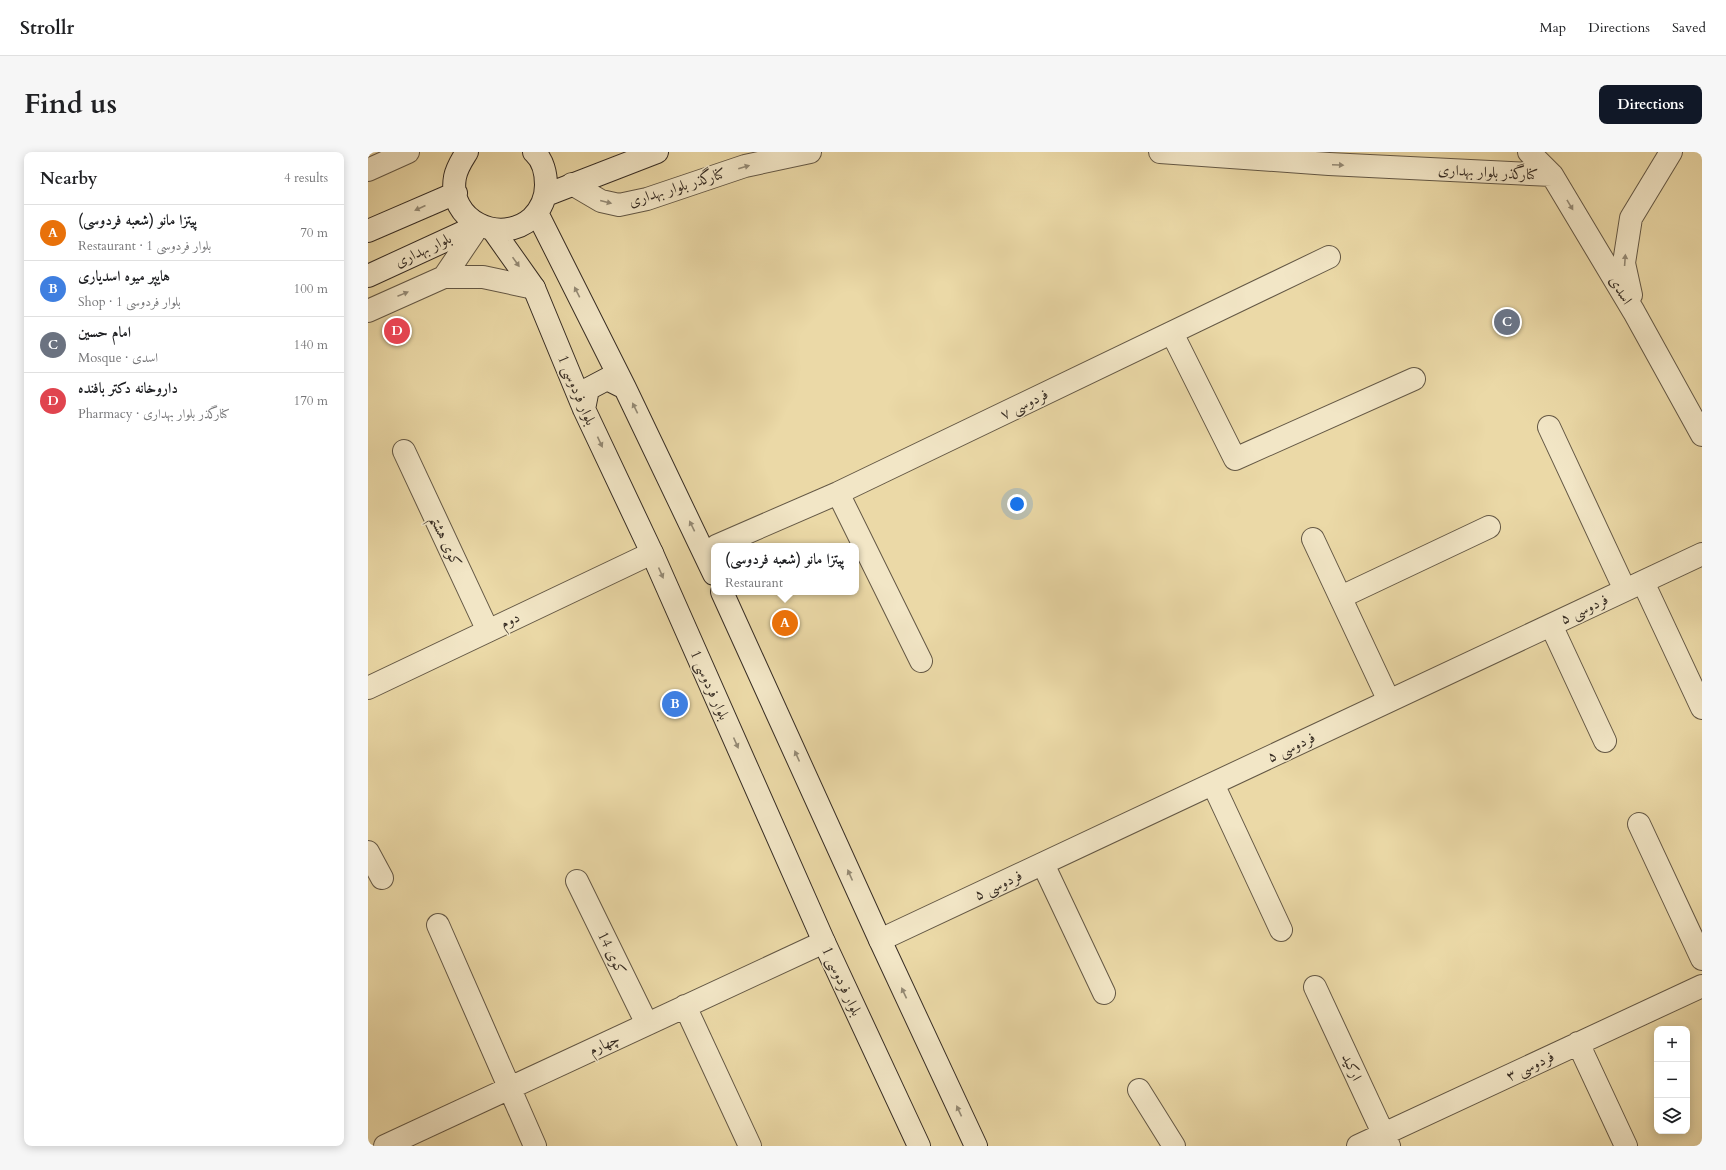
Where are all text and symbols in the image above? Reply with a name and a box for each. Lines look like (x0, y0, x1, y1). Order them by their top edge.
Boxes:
text: Strollr (20, 15, 74, 41)
text: Map (1540, 18, 1566, 37)
text: Directions (1588, 18, 1650, 37)
text: Saved (1672, 18, 1706, 37)
text: Find us (24, 85, 117, 123)
button: Directions (1599, 85, 1702, 124)
street label: کنارگذر بلوار بهداری (1437, 158, 1539, 185)
one-way arrow (1332, 161, 1344, 168)
street label: کنارگذر بلوار بهداری (626, 162, 728, 211)
one-way arrow (738, 164, 750, 170)
text: Nearby (40, 167, 97, 190)
text: 4 results (284, 169, 328, 187)
one-way arrow (600, 199, 612, 205)
one-way arrow (1566, 199, 1573, 211)
one-way arrow (414, 205, 425, 211)
text: پیتزا مانو (شعبه فردوسی) (78, 210, 198, 230)
text: A (48, 224, 58, 242)
text: 70 m (300, 224, 328, 242)
street label: بلوار بهداری (391, 228, 455, 272)
text: Restaurant · بلوار فردوسی 1 (78, 237, 211, 255)
one-way arrow (1622, 254, 1629, 266)
one-way arrow (512, 256, 520, 267)
text: هایپر میوه اسدیاری (78, 266, 170, 286)
street label: اسدی (1605, 272, 1637, 308)
text: B (48, 280, 58, 298)
text: 100 m (294, 280, 328, 298)
one-way arrow (574, 286, 580, 298)
one-way arrow (398, 291, 409, 297)
text: Shop · بلوار فردوسی 1 (78, 293, 181, 311)
pin: C (1494, 307, 1520, 337)
pin: D (384, 316, 410, 346)
text: امام حسین (78, 322, 131, 342)
text: C (48, 336, 58, 354)
text: 140 m (294, 336, 328, 354)
text: Mosque · اسدی (78, 349, 158, 367)
street label: بلوار فردوسی 1 (552, 352, 601, 429)
text: داروخانه دکتر بافنده (78, 378, 178, 398)
street label: فردوسی ۷ (997, 384, 1052, 425)
text: D (47, 392, 59, 410)
text: 170 m (294, 392, 328, 410)
one-way arrow (632, 403, 638, 414)
text: Pharmacy · کنارگذر بلوار بهداری (78, 405, 230, 423)
one-way arrow (597, 437, 603, 448)
your location (1007, 494, 1027, 514)
street label: کوی هشتم (421, 512, 467, 572)
one-way arrow (688, 520, 695, 531)
popup (711, 543, 859, 595)
text: پیتزا مانو (شعبه فردوسی) (725, 549, 845, 569)
one-way arrow (658, 567, 664, 578)
text: Restaurant (725, 574, 783, 592)
street label: فردوسی ۵ (1557, 589, 1612, 630)
street label: دوم (497, 607, 524, 636)
pin: A (772, 608, 798, 638)
street label: بلوار فردوسی 1 (685, 647, 734, 724)
pin: B (662, 689, 688, 719)
street label: فردوسی ۵ (1264, 727, 1319, 768)
one-way arrow (733, 738, 739, 749)
one-way arrow (793, 750, 799, 762)
street label: فردوسی ۵ (971, 865, 1026, 906)
one-way arrow (847, 869, 853, 880)
street label: کوی 14 (593, 928, 631, 978)
street label: بلوار فردوسی 1 (816, 943, 867, 1020)
one-way arrow (901, 987, 907, 999)
map controls (1654, 1026, 1690, 1134)
button: + (1654, 1026, 1690, 1062)
street label: چهارم (585, 1028, 624, 1063)
street label: فردوسی ۳ (1503, 1046, 1558, 1087)
street label: ارکید (1337, 1050, 1367, 1084)
button: − (1654, 1062, 1690, 1098)
button: layers (1654, 1098, 1690, 1134)
one-way arrow (956, 1105, 962, 1116)

